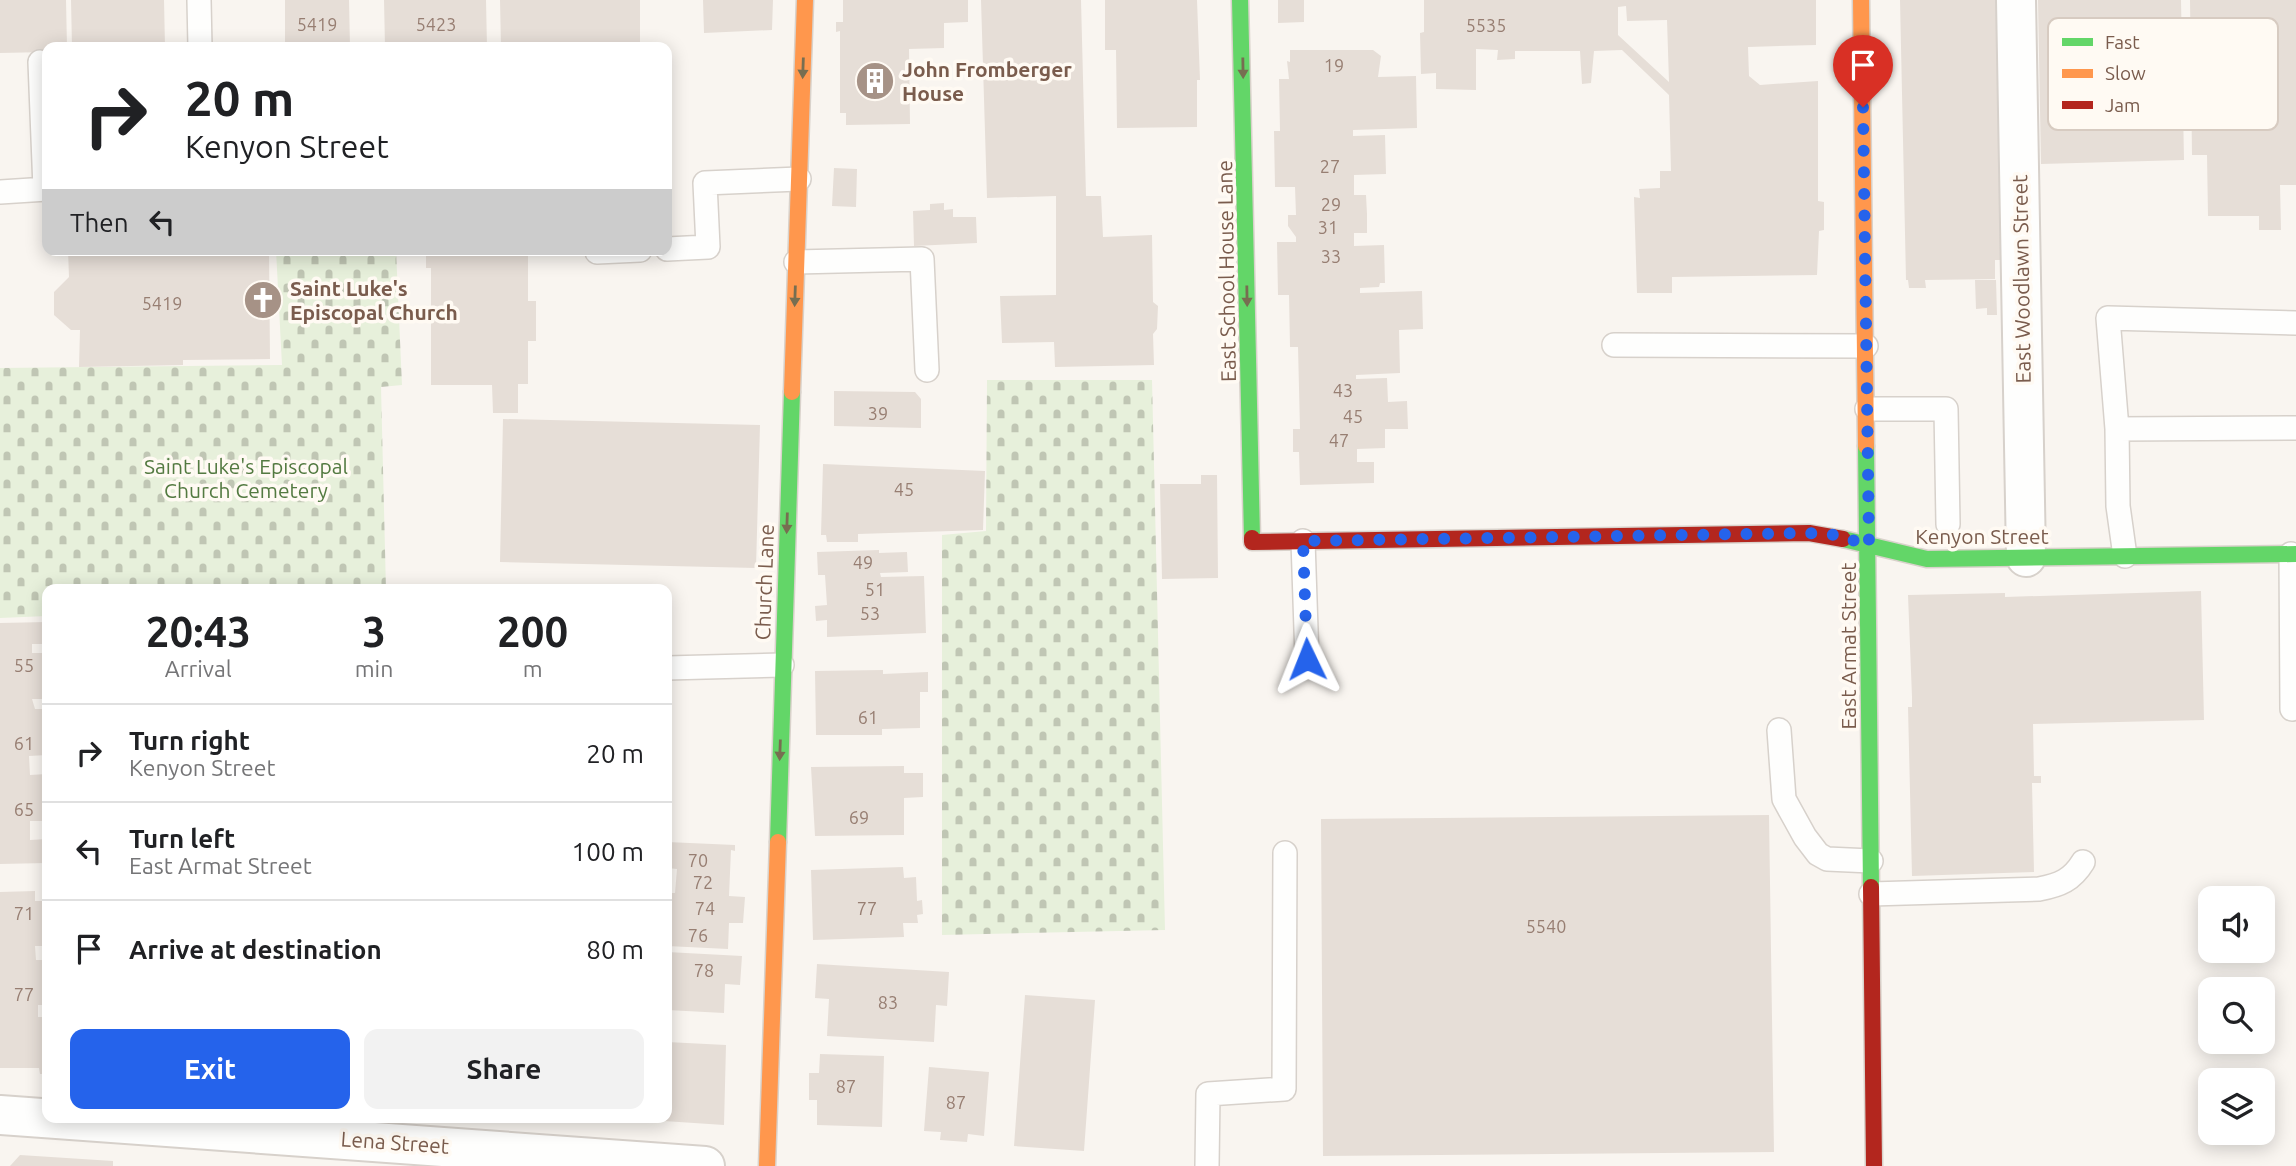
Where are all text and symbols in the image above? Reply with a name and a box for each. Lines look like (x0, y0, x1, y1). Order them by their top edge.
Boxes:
house number: 5419 (297, 14, 337, 34)
house number: 5423 (416, 14, 456, 34)
house number: 5535 (1466, 15, 1506, 35)
legend (2048, 18, 2278, 130)
text: Fast (2105, 31, 2140, 53)
pin (1833, 35, 1893, 107)
icon: arrive (1844, 46, 1882, 84)
house number: 19 (1324, 55, 1344, 75)
one-way arrow (797, 57, 808, 79)
place label: John Fromberger House (902, 57, 1072, 105)
one-way arrow (1237, 57, 1249, 79)
building icon: John Fromberger House (854, 60, 896, 102)
text: Slow (2105, 62, 2146, 84)
icon: right (70, 70, 161, 161)
text: 20 m (185, 70, 294, 125)
text: Jam (2105, 94, 2141, 116)
text: Kenyon Street (185, 128, 389, 164)
house number: 27 (1320, 156, 1340, 176)
street label: East School House Lane (1212, 160, 1240, 382)
street label: East Woodlawn Street (2007, 174, 2035, 384)
house number: 29 (1321, 194, 1341, 214)
icon: left (143, 203, 181, 241)
text: Then (70, 208, 129, 237)
house number: 31 (1318, 217, 1338, 237)
house number: 33 (1321, 246, 1341, 266)
place label: Saint Luke's Episcopal Church (290, 276, 458, 324)
church icon: Saint Luke's Episcopal Church (242, 279, 284, 321)
one-way arrow (789, 285, 800, 307)
one-way arrow (1241, 285, 1253, 307)
house number: 5419 (142, 293, 182, 313)
house number: 43 (1333, 380, 1353, 400)
house number: 39 (868, 403, 888, 423)
house number: 45 (1343, 406, 1363, 426)
house number: 47 (1329, 430, 1349, 450)
park label: Saint Luke's Episcopal Church Cemetery (144, 454, 348, 502)
house number: 45 (894, 479, 914, 499)
one-way arrow (782, 512, 793, 534)
street label: Church Lane (750, 523, 778, 641)
street label: Kenyon Street (1915, 524, 2049, 548)
house number: 49 (853, 552, 873, 572)
street label: East Armat Street (1836, 563, 1860, 729)
house number: 51 (865, 579, 885, 599)
house number: 53 (860, 603, 880, 623)
text: 20:43 (146, 608, 251, 655)
text: 3 (362, 608, 386, 655)
text: 200 (497, 608, 568, 655)
position arrow (1270, 622, 1344, 696)
house number: 55 (14, 655, 34, 675)
text: Arrival (165, 656, 232, 681)
text: min (355, 656, 393, 681)
text: m (523, 656, 543, 681)
house number: 61 (858, 707, 878, 727)
text: Turn right (129, 726, 250, 755)
house number: 61 (14, 733, 34, 753)
icon: right (70, 734, 108, 772)
text: 20 m (586, 739, 644, 768)
one-way arrow (774, 740, 785, 762)
text: Kenyon Street (129, 755, 275, 780)
house number: 65 (14, 799, 34, 819)
house number: 69 (849, 807, 869, 827)
text: Turn left (129, 824, 235, 853)
icon: left (70, 832, 108, 870)
text: 100 m (572, 837, 644, 866)
house number: 70 (688, 850, 708, 870)
text: East Armat Street (129, 853, 312, 878)
house number: 72 (693, 872, 713, 892)
map controls (2198, 886, 2275, 1145)
button: sound (2198, 886, 2275, 963)
house number: 74 (695, 898, 715, 918)
house number: 77 (857, 898, 877, 918)
house number: 71 (14, 903, 34, 923)
house number: 5540 (1526, 916, 1566, 936)
house number: 76 (688, 925, 708, 945)
icon: arrive (70, 930, 108, 968)
text: Arrive at destination (129, 935, 382, 964)
text: 80 m (586, 935, 644, 964)
house number: 78 (694, 960, 714, 980)
button: search (2198, 977, 2275, 1054)
house number: 77 (14, 984, 34, 1004)
house number: 83 (878, 992, 898, 1012)
button: Exit (70, 1029, 350, 1109)
button: Share (364, 1029, 644, 1109)
button: layers (2198, 1068, 2275, 1145)
house number: 87 (836, 1076, 856, 1096)
house number: 87 (946, 1092, 966, 1112)
street label: Lena Street (340, 1126, 450, 1158)

